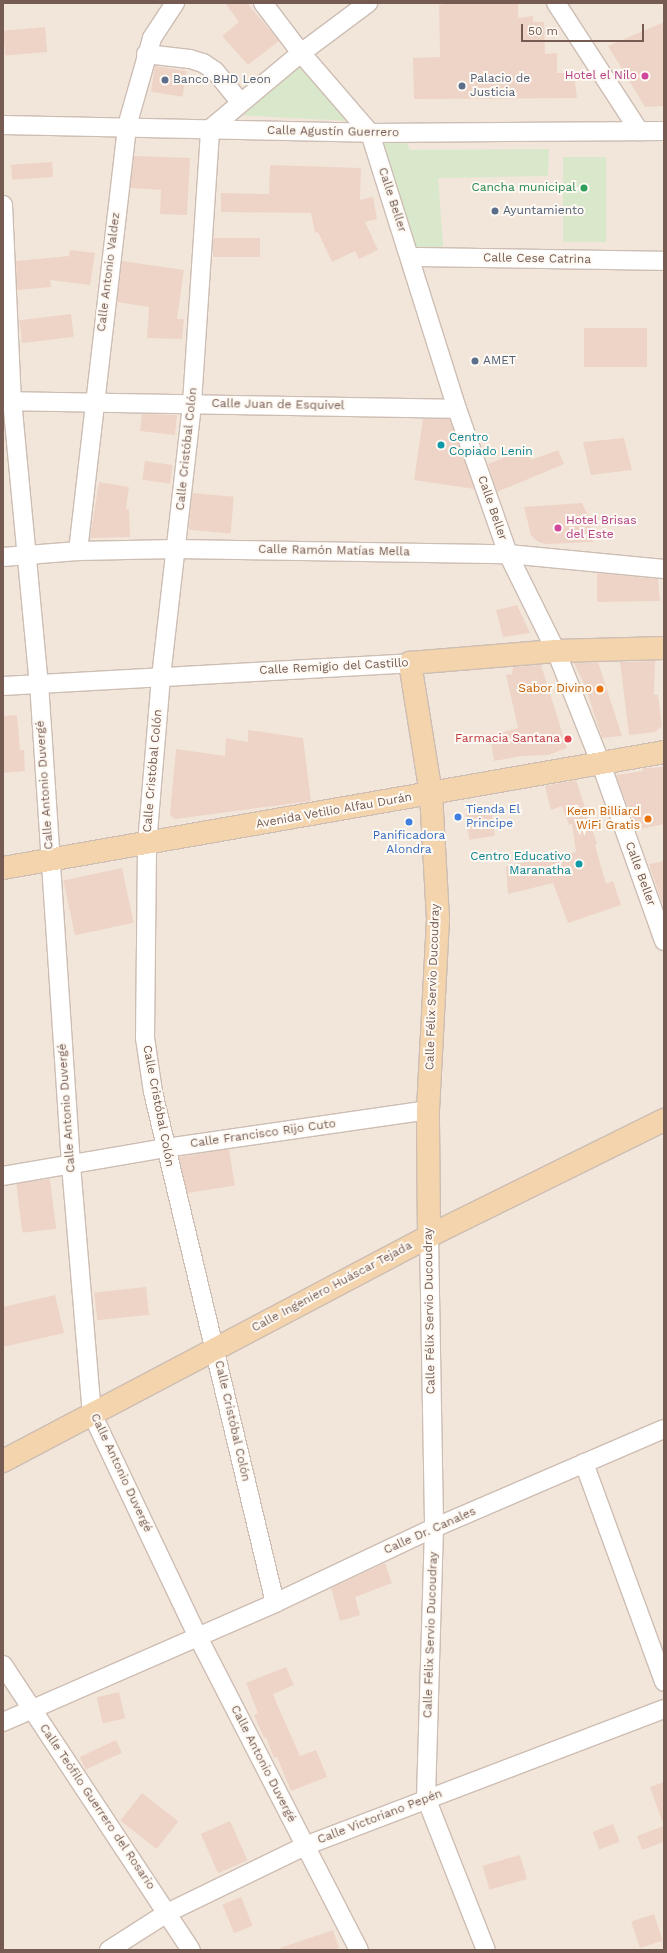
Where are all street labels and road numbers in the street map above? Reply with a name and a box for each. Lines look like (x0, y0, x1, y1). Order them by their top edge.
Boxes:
street label: Calle Agustín Guerrero (267, 124, 399, 140)
street label: Calle Beller (375, 166, 409, 234)
street label: Calle Antonio Valdez (94, 211, 124, 333)
street label: Calle Cese Catrina (483, 251, 591, 267)
street label: Calle Cristóbal Colón (173, 387, 201, 511)
street label: Calle Juan de Esquivel (211, 397, 345, 413)
street label: Calle Beller (474, 474, 510, 542)
street label: Calle Ramón Matías Mella (258, 542, 410, 560)
street label: Calle Remigio del Castillo (259, 656, 409, 678)
street label: Calle Cristóbal Colón (140, 709, 166, 833)
street label: Calle Antonio Duvergé (33, 720, 57, 850)
street label: Avenida Vetilio Alfau Durán (254, 790, 414, 832)
street label: Calle Beller (622, 840, 658, 908)
street label: Calle Félix Servio Ducoudray (423, 903, 443, 1071)
street label: Calle Antonio Duvergé (55, 1043, 79, 1173)
street label: Calle Cristóbal Colón (139, 1044, 177, 1168)
street label: Calle Francisco Rijo Cuto (189, 1117, 337, 1151)
street label: Calle Félix Servio Ducoudray (421, 1227, 439, 1395)
street label: Calle Ingeniero Huáscar Tejada (249, 1238, 415, 1336)
street label: Calle Cristóbal Colón (211, 1359, 253, 1483)
street label: Calle Antonio Duvergé (87, 1411, 155, 1535)
street label: Calle Dr. Canales (382, 1504, 478, 1558)
street label: Calle Félix Servio Ducoudray (421, 1551, 441, 1719)
street label: Calle Antonio Duvergé (227, 1703, 299, 1825)
street label: Calle Teófilo Guerrero del Rosario (36, 1721, 158, 1893)
street label: Calle Victoriano Pepén (315, 1786, 445, 1848)

